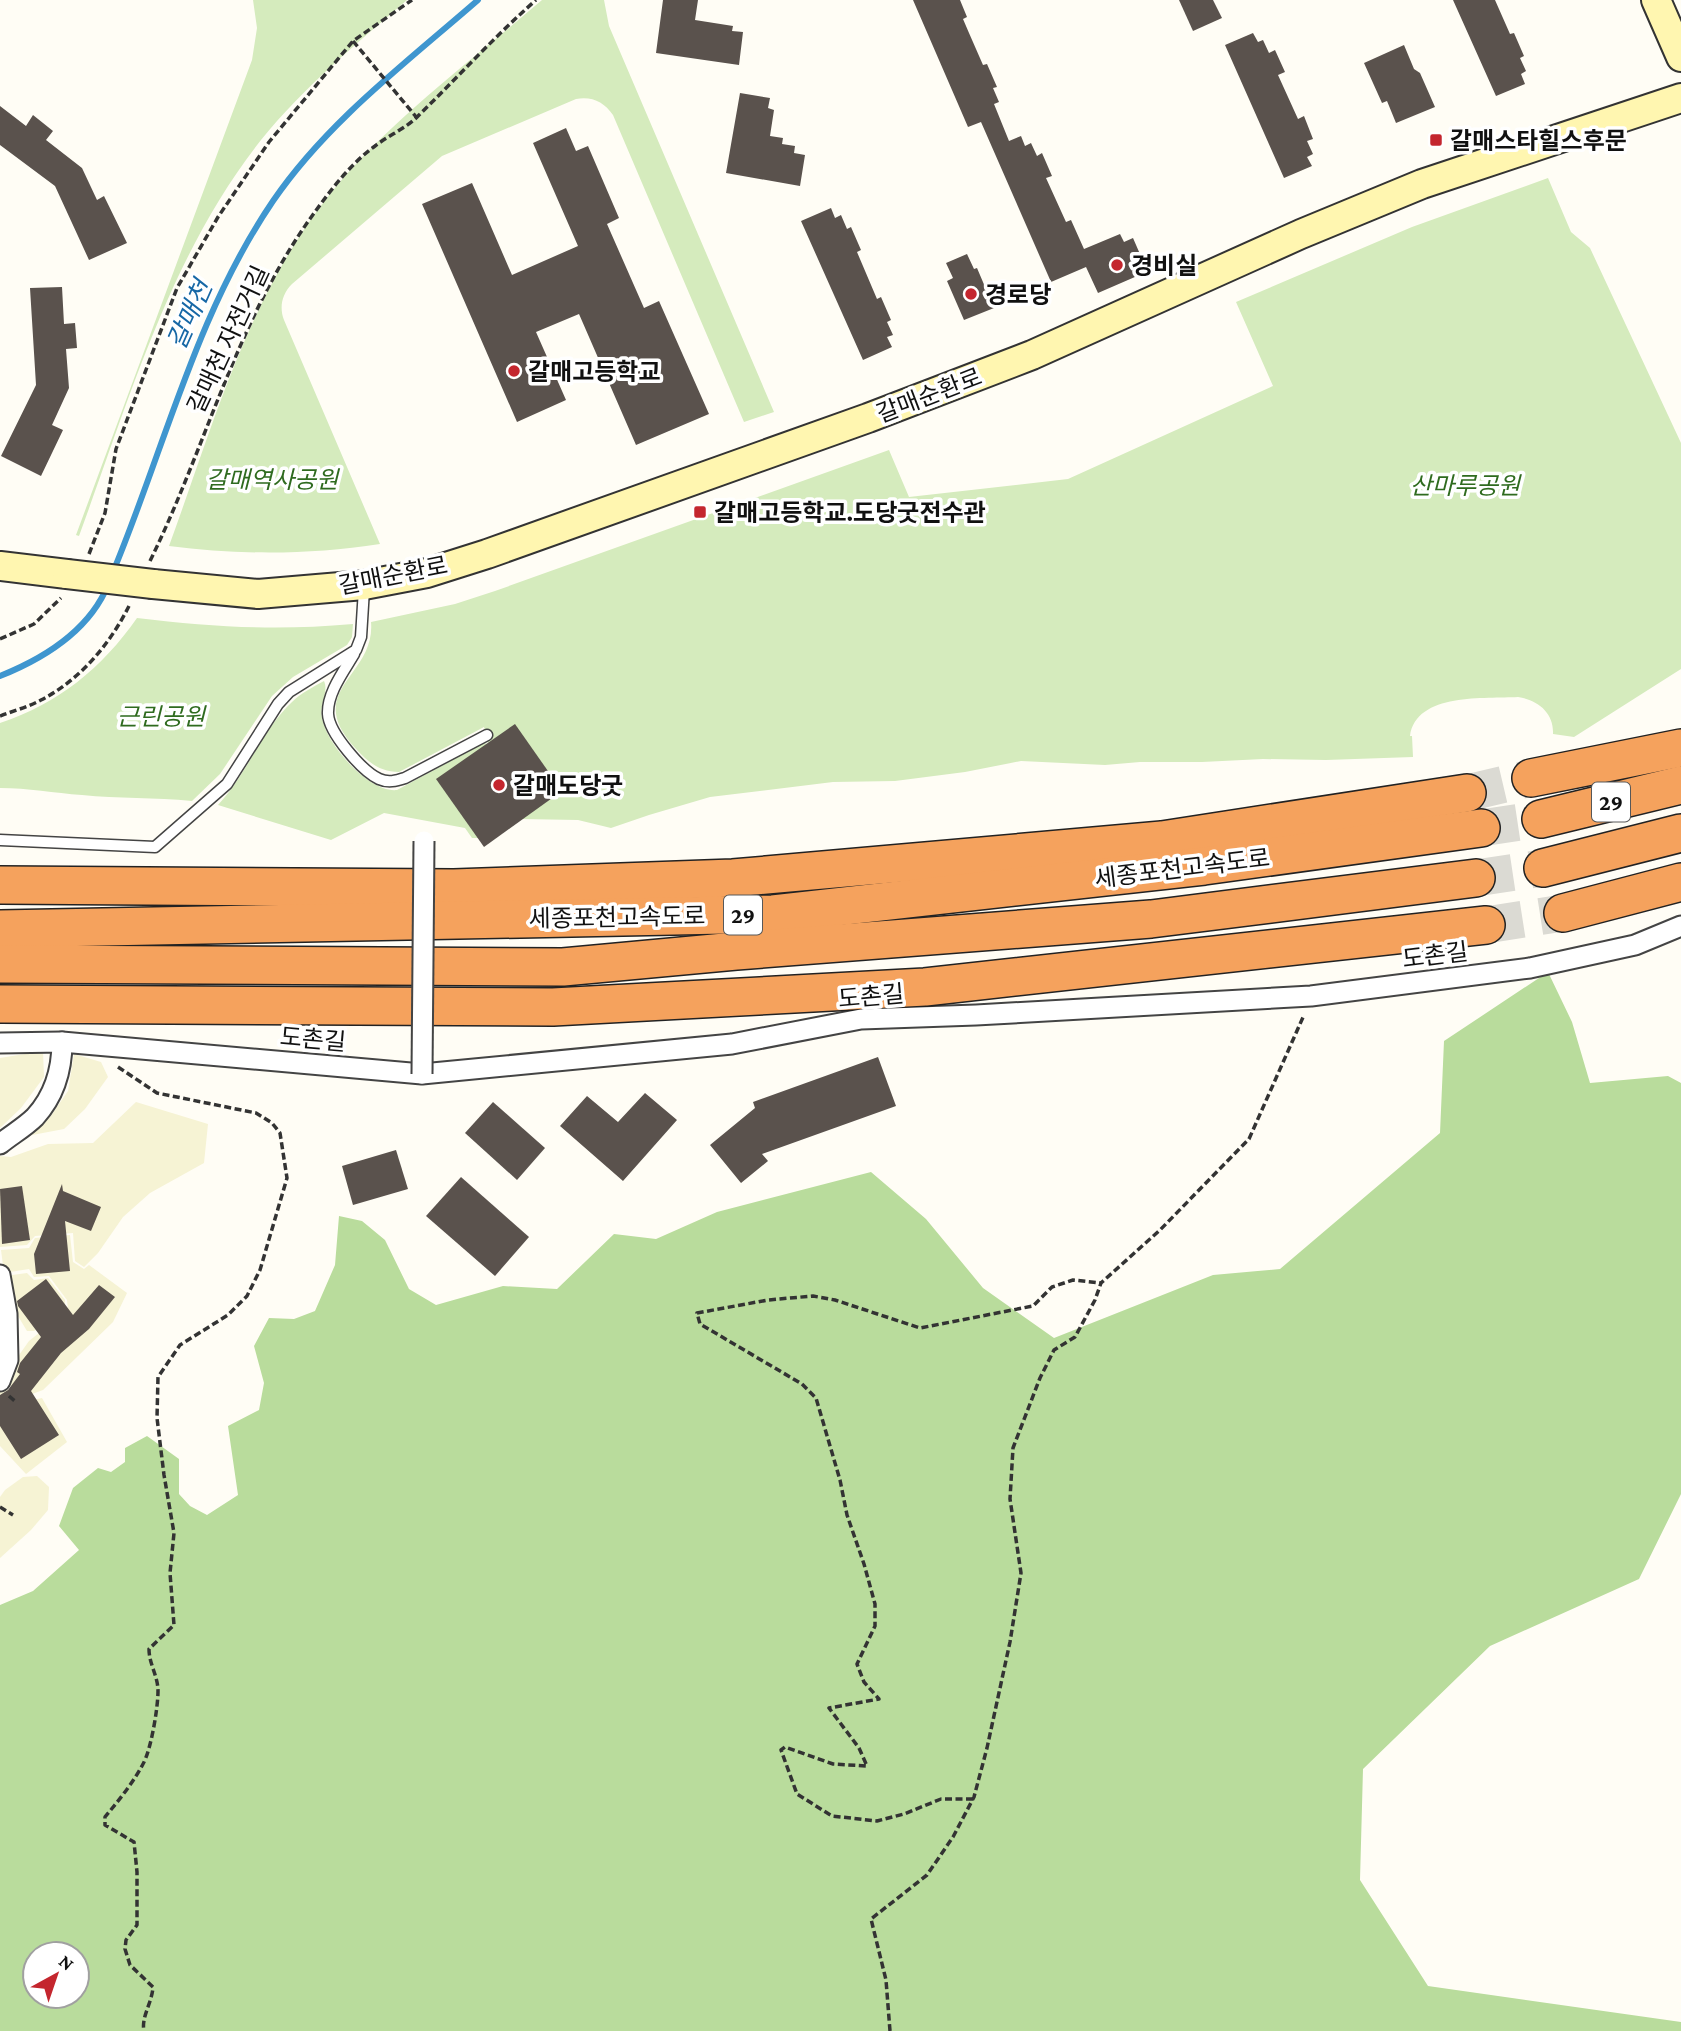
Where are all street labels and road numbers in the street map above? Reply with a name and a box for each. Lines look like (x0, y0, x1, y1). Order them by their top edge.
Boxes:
street label: 갈매천 자전거길 (182, 261, 274, 417)
street label: 갈매순환로 (873, 363, 985, 427)
street label: 갈매순환로 (336, 551, 450, 599)
road number: 29 (1592, 782, 1630, 822)
street label: 세종포천고속도로 (1093, 844, 1271, 892)
road number: 29 (724, 896, 762, 934)
street label: 세종포천고속도로 (528, 902, 706, 932)
street label: 도촌길 (1400, 938, 1470, 972)
street label: 도촌길 (837, 980, 905, 1012)
street label: 도촌길 (279, 1023, 347, 1055)

